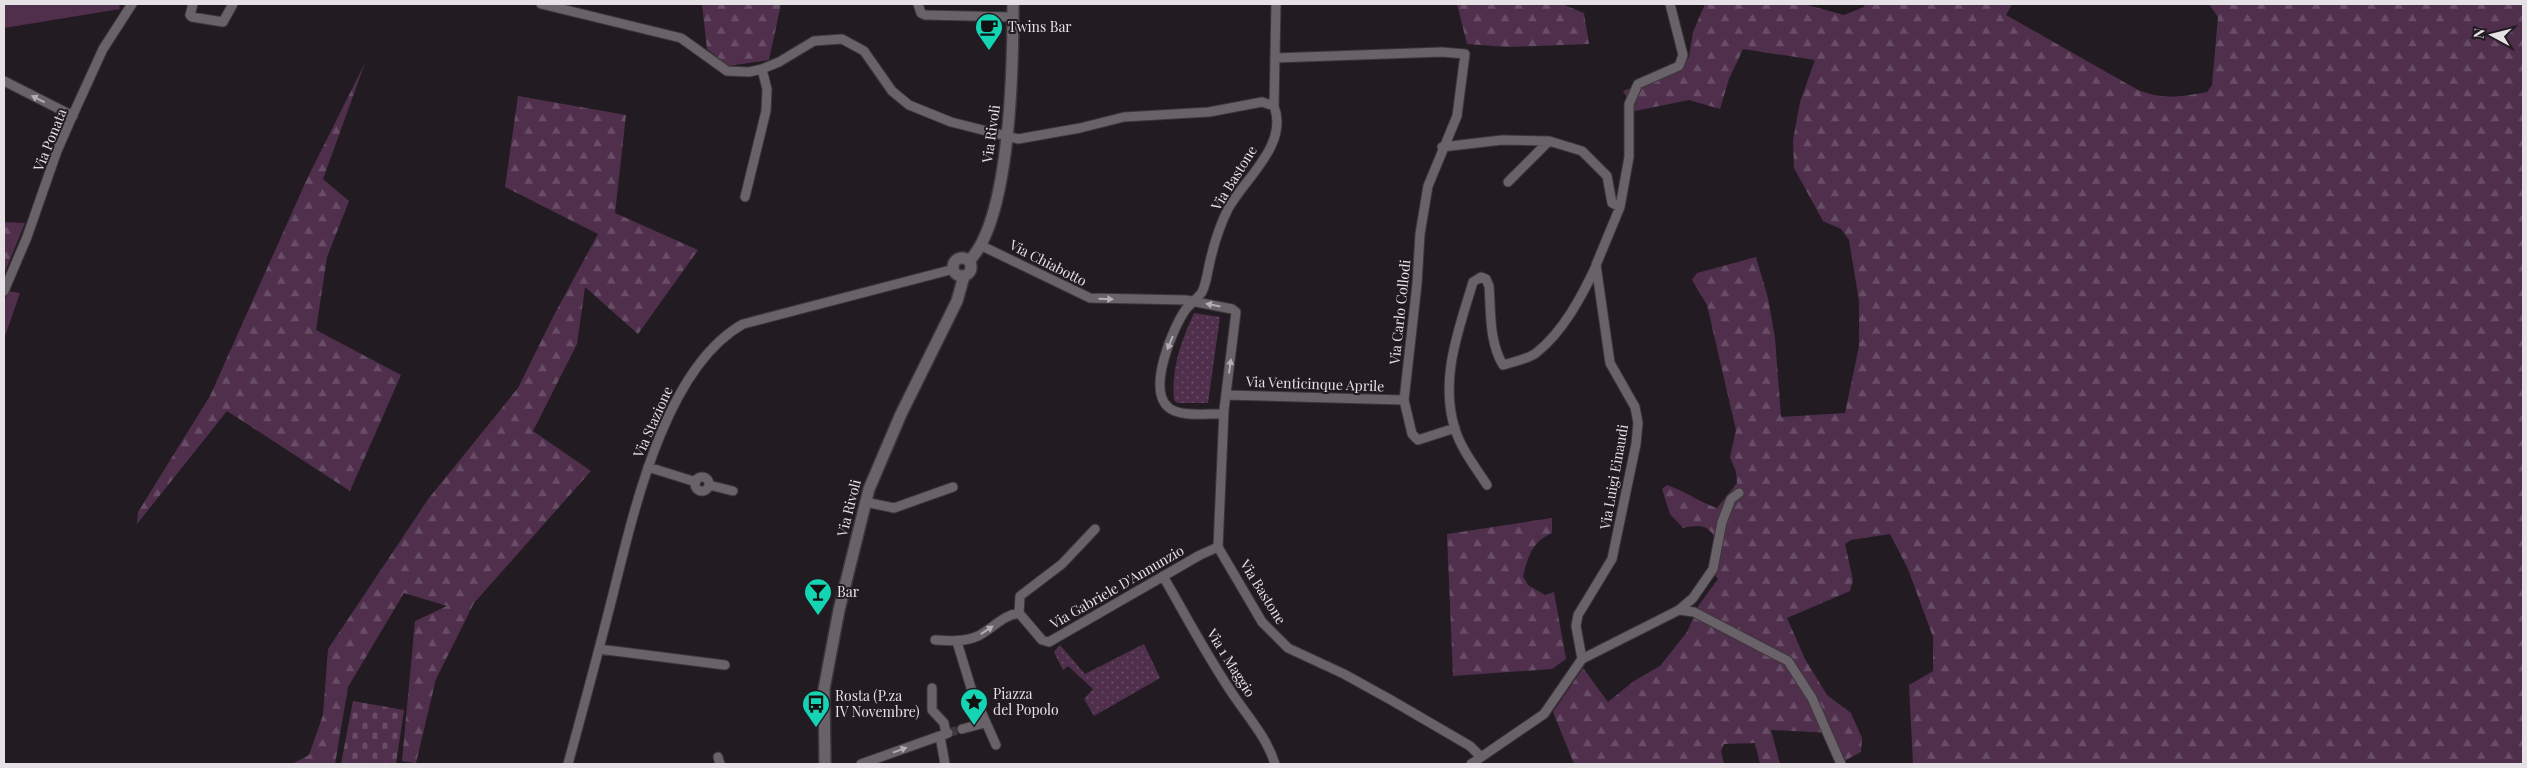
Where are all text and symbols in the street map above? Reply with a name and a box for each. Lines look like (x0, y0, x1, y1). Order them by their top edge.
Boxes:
north arrow (2467, 10, 2517, 60)
cafe icon: Twins Bar (974, 12, 1004, 51)
place label: Twins Bar (1008, 17, 1072, 36)
text: N (2469, 27, 2489, 40)
one-way arrow (31, 95, 45, 103)
street label: Via Rivoli (977, 104, 1004, 165)
street label: Via Ponata (28, 106, 71, 175)
street label: Via Bastone (1206, 142, 1261, 215)
street label: Via Chiabotto (1005, 234, 1090, 290)
street label: Via Carlo Collodi (1384, 259, 1414, 366)
one-way arrow (1098, 295, 1114, 303)
one-way arrow (1205, 301, 1220, 309)
one-way arrow (1166, 336, 1174, 351)
one-way arrow (1226, 357, 1234, 373)
street label: Via Venticinque Aprile (1245, 372, 1385, 395)
street label: Via Stazione (628, 383, 677, 461)
street label: Via Luigi Einaudi (1595, 423, 1632, 532)
street label: Via Rivoli (832, 477, 865, 539)
street label: Via Gabriele D'Annunzio (1045, 540, 1188, 633)
street label: Via Bastone (1236, 555, 1291, 628)
bar icon: Bar (803, 577, 833, 616)
place label: Bar (837, 582, 860, 601)
street label: Via 1 Maggio (1202, 624, 1260, 701)
one-way arrow (980, 625, 993, 635)
place label: Piazza del Popolo (993, 684, 1059, 719)
place label: Rosta (P.za IV Novembre) (835, 686, 920, 721)
place icon: Piazza del Popolo (959, 687, 989, 726)
bus stop icon: Rosta (P.za IV Novembre) (801, 689, 831, 728)
one-way arrow (893, 746, 908, 754)

